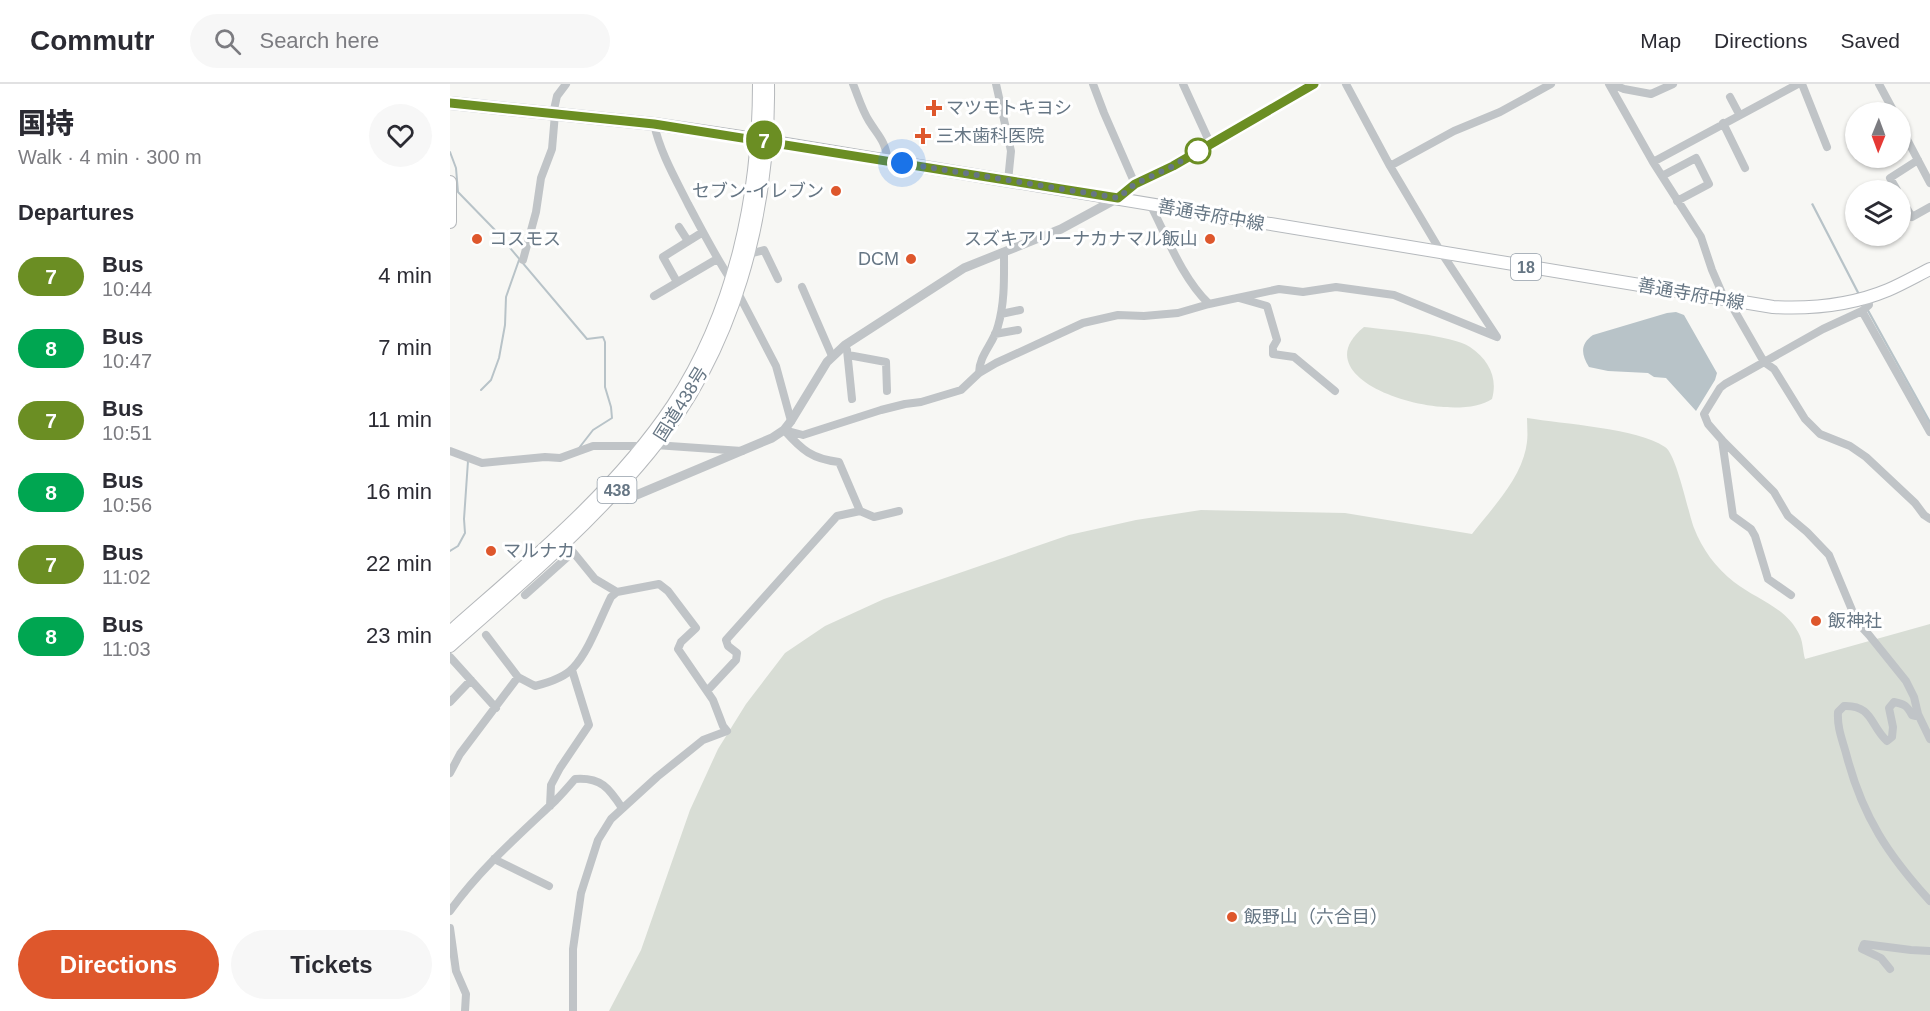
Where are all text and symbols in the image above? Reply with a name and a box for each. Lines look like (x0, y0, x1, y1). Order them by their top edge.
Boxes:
search box (190, 14, 610, 68)
text: Commutr (30, 25, 154, 56)
icon: search (211, 25, 244, 58)
text: Search here (259, 28, 379, 53)
text: Map (1640, 29, 1681, 52)
text: Directions (1714, 29, 1807, 52)
text: Saved (1840, 29, 1900, 52)
place label: マツモトキヨシ (946, 98, 1072, 118)
marker: マツモトキヨシ (927, 101, 941, 115)
north arrow (1845, 102, 1911, 168)
map controls (1845, 102, 1911, 246)
button: heart (369, 104, 432, 167)
text: 国持 (18, 108, 74, 139)
line badge: 7 (744, 120, 784, 160)
place label: 三木歯科医院 (936, 126, 1044, 146)
marker: 三木歯科医院 (914, 127, 932, 145)
text: 7 (758, 129, 770, 152)
unlabelled marker (1185, 138, 1211, 164)
text: Walk · 4 min · 300 m (18, 146, 202, 168)
your location (887, 148, 917, 178)
button: layers (1845, 180, 1911, 246)
place label: セブン-イレブン (692, 181, 824, 201)
marker: セブン-イレブン (829, 184, 843, 198)
street label: 善通寺府中線 (1156, 196, 1266, 234)
text: Departures (18, 200, 134, 225)
place label: コスモス (489, 229, 561, 249)
place label: スズキアリーナカナマル飯山 (964, 229, 1198, 249)
marker: コスモス (470, 232, 484, 246)
marker: スズキアリーナカナマル飯山 (1203, 232, 1217, 246)
place label: DCM (858, 249, 899, 269)
text: Bus (102, 252, 144, 277)
marker: DCM (904, 252, 918, 266)
road number: 18 (1511, 254, 1541, 280)
text: 4 min (378, 263, 432, 288)
text: 7 (45, 265, 57, 288)
street label: 善通寺府中線 (1636, 275, 1746, 313)
text: 10:44 (102, 278, 152, 300)
text: Bus (102, 324, 144, 349)
text: 7 min (378, 335, 432, 360)
text: 8 (45, 337, 57, 360)
text: 10:47 (102, 350, 152, 372)
street label: 国道438号 (650, 363, 712, 445)
text: Bus (102, 396, 144, 421)
text: 11 min (368, 407, 432, 432)
text: 7 (45, 409, 57, 432)
text: 10:51 (102, 422, 152, 444)
text: Bus (102, 468, 144, 493)
road number: 438 (598, 477, 636, 503)
text: 16 min (366, 479, 432, 504)
text: 8 (45, 481, 57, 504)
text: 10:56 (102, 494, 152, 516)
text: Bus (102, 540, 144, 565)
place label: マルナカ (503, 541, 575, 561)
marker: マルナカ (484, 544, 498, 558)
text: 22 min (366, 551, 432, 576)
text: 7 (45, 553, 57, 576)
text: 11:02 (102, 566, 151, 588)
place label: 飯神社 (1828, 611, 1882, 631)
text: Bus (102, 612, 144, 637)
marker: 飯神社 (1809, 614, 1823, 628)
text: 23 min (366, 623, 432, 648)
text: 8 (45, 625, 57, 648)
text: 11:03 (102, 638, 151, 660)
place label: 飯野山（六合目） (1244, 907, 1388, 927)
marker: 飯野山（六合目） (1225, 910, 1239, 924)
button: Directions (18, 930, 219, 999)
button: Tickets (231, 930, 432, 999)

